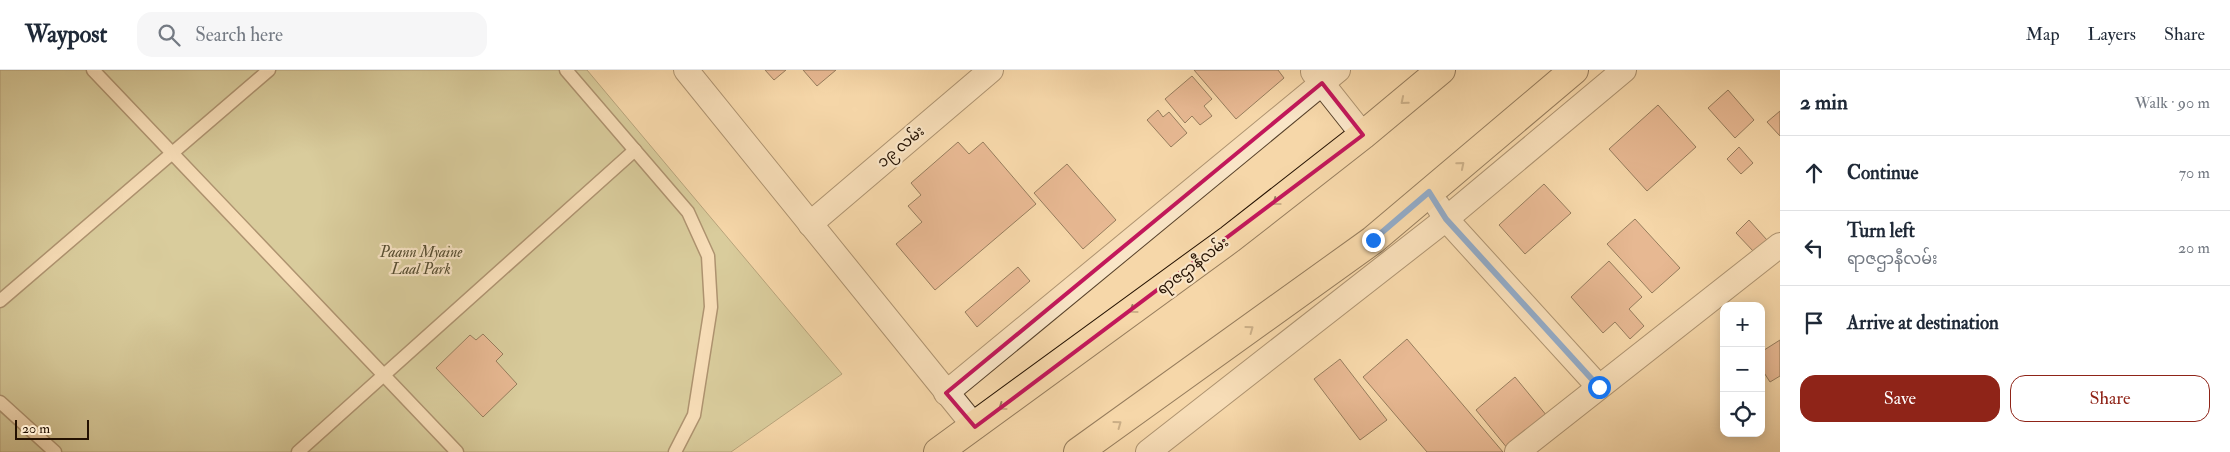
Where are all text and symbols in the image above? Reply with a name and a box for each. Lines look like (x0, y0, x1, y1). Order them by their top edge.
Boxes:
search box (137, 12, 487, 57)
text: Waypost (25, 19, 107, 50)
icon: search (155, 21, 183, 49)
text: Search here (195, 23, 283, 47)
text: Map (2026, 23, 2060, 46)
text: Layers (2088, 23, 2136, 46)
text: Share (2164, 23, 2205, 46)
text: 2 min (1800, 89, 1848, 116)
text: Walk · 90 m (2135, 93, 2210, 113)
one-way arrow (1400, 96, 1409, 105)
street label: ၁၉ လမ်း (873, 121, 930, 174)
icon: ahead (1800, 159, 1828, 187)
text: Continue (1847, 161, 1918, 185)
one-way arrow (1456, 162, 1465, 171)
text: 70 m (2179, 163, 2210, 183)
one-way arrow (1273, 197, 1282, 206)
text: Turn left (1847, 219, 1915, 243)
route end (1362, 229, 1385, 252)
street label: ရာဇဌာနီလမ်း (1153, 232, 1234, 301)
icon: left (1800, 234, 1828, 262)
text: 20 m (2178, 238, 2210, 258)
park label: Paann Myaine Laal Park (379, 243, 463, 279)
text: ရာဇဌာနီလမ်း (1847, 249, 1938, 269)
map controls (1720, 302, 1765, 437)
button: + (1720, 302, 1765, 347)
one-way arrow (1130, 305, 1139, 313)
icon: arrive (1800, 309, 1828, 337)
text: Arrive at destination (1847, 311, 1999, 335)
one-way arrow (1244, 326, 1254, 335)
button: − (1720, 347, 1765, 392)
button: Save (1800, 375, 2000, 422)
button: Share (2010, 375, 2210, 422)
route start (1588, 376, 1611, 399)
button: locate (1720, 392, 1765, 437)
one-way arrow (998, 401, 1008, 410)
scale bar (15, 417, 89, 440)
text: 20 m (22, 420, 50, 437)
one-way arrow (1112, 421, 1122, 430)

